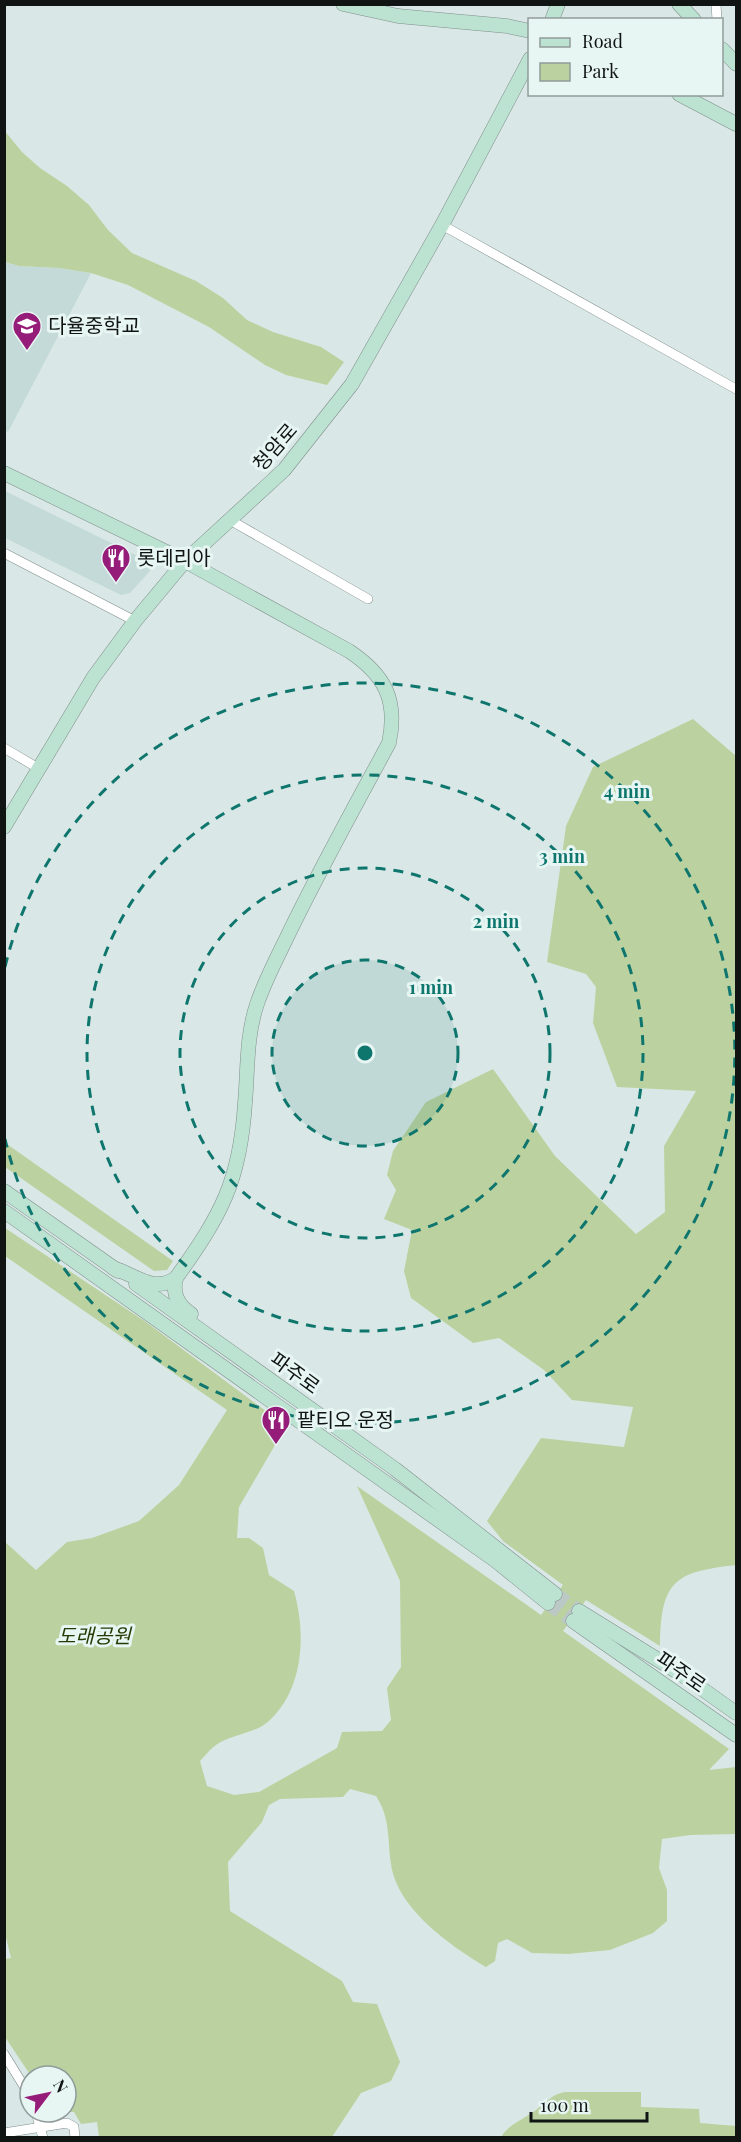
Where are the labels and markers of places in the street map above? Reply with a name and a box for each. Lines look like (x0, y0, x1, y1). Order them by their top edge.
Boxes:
school or university icon: 다율중학교 (11, 310, 43, 352)
place label: 다율중학교 (48, 311, 140, 338)
restaurant icon: 롯데리아 (100, 542, 132, 584)
place label: 롯데리아 (137, 543, 211, 570)
centre of rings (355, 1043, 375, 1063)
restaurant icon: 팥티오 운정 (260, 1404, 292, 1446)
place label: 팥티오 운정 (297, 1405, 394, 1432)

